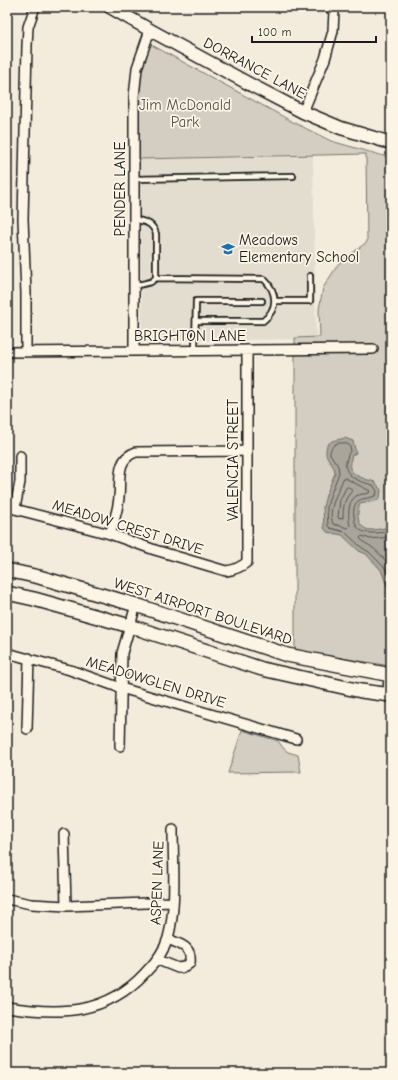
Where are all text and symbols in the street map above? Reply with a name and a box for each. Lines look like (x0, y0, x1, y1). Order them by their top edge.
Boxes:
scale bar (252, 18, 376, 44)
text: 100 m (258, 25, 291, 39)
street label: DORRANCE LANE (200, 33, 310, 103)
park label: Jim McDonald Park (139, 96, 231, 131)
street label: PENDER LANE (111, 142, 129, 236)
place label: Meadows Elementary School (239, 231, 359, 266)
school or university icon: Meadows Elementary School (220, 241, 236, 257)
street label: BRIGHTON LANE (134, 327, 246, 345)
street label: VALENCIA STREET (224, 399, 242, 521)
street label: MEADOW CREST DRIVE (50, 495, 206, 559)
street label: WEST AIRPORT BOULEVARD (111, 574, 295, 648)
street label: MEADOWGLEN DRIVE (84, 652, 228, 712)
street label: ASPEN LANE (147, 840, 167, 926)

